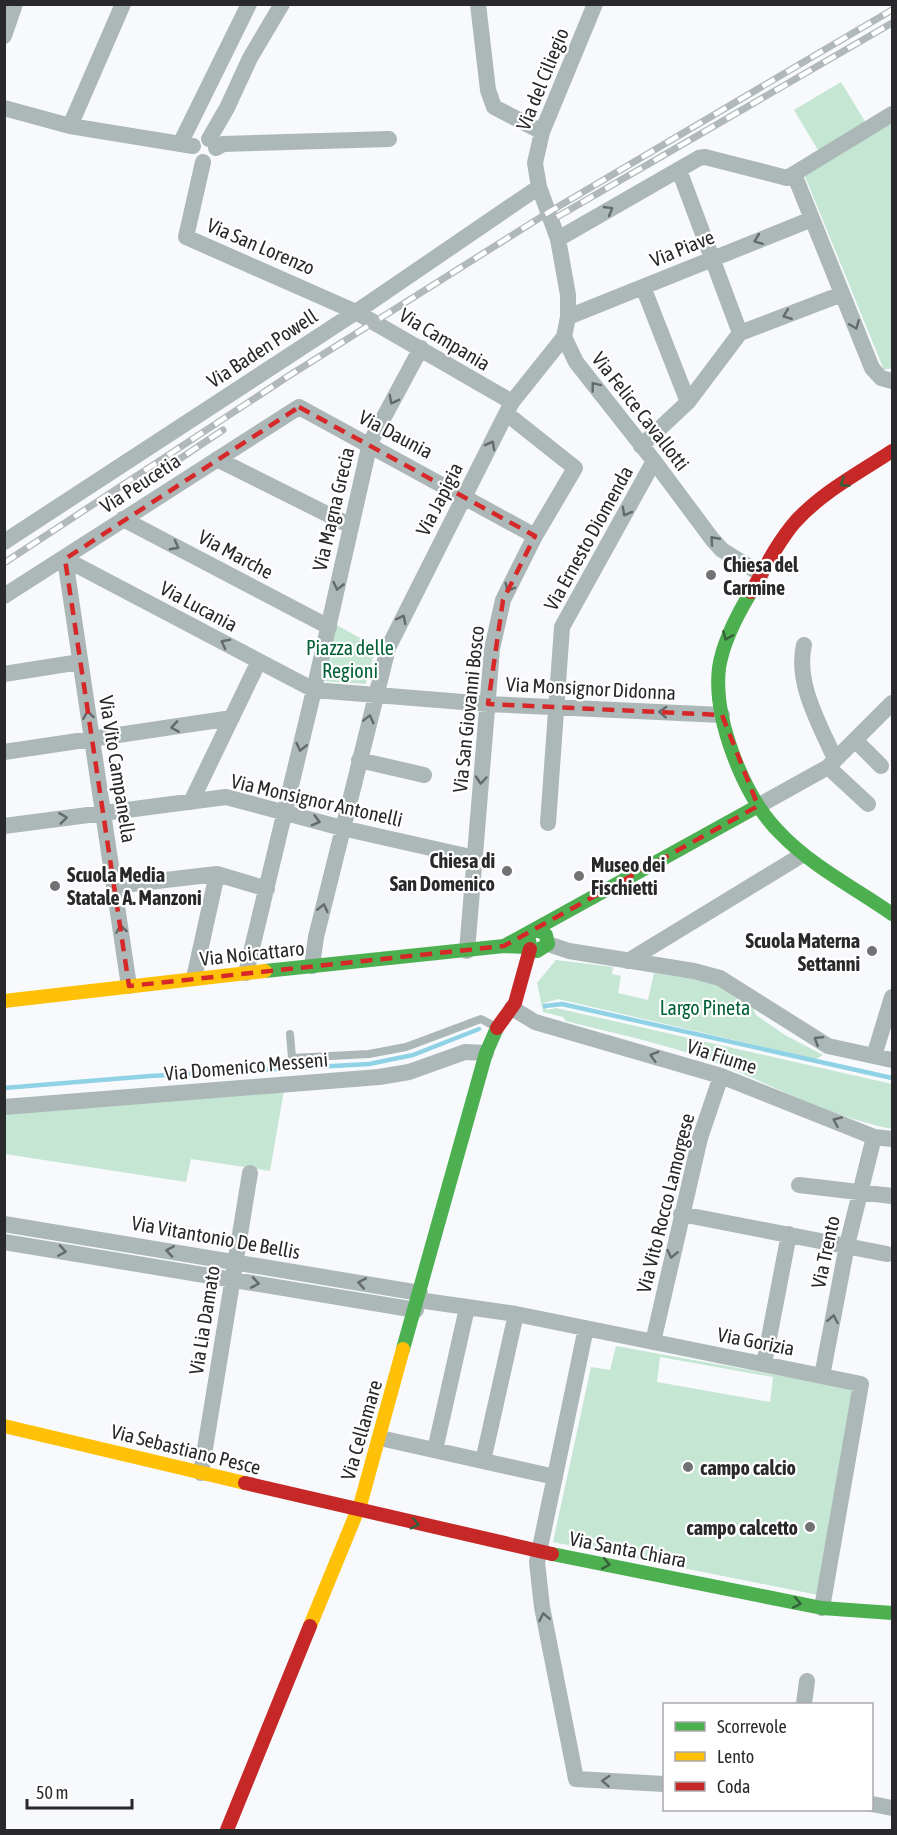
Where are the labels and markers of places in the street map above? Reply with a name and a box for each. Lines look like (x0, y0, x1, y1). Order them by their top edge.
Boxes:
place label: Chiesa del Carmine (723, 553, 799, 599)
marker: Chiesa del Carmine (704, 568, 718, 582)
place label: Chiesa di San Domenico (390, 849, 495, 895)
place label: Museo dei Fischietti (591, 853, 665, 899)
place label: Scuola Media Statale A. Manzoni (67, 863, 202, 909)
marker: Chiesa di San Domenico (500, 864, 514, 878)
marker: Museo dei Fischietti (572, 869, 586, 883)
marker: Scuola Media Statale A. Manzoni (48, 879, 62, 893)
place label: Scuola Materna Settanni (746, 929, 860, 975)
marker: Scuola Materna Settanni (865, 944, 879, 958)
place label: campo calcio (700, 1456, 796, 1479)
marker: campo calcio (681, 1460, 695, 1474)
place label: campo calcetto (686, 1516, 798, 1539)
marker: campo calcetto (803, 1520, 817, 1534)

